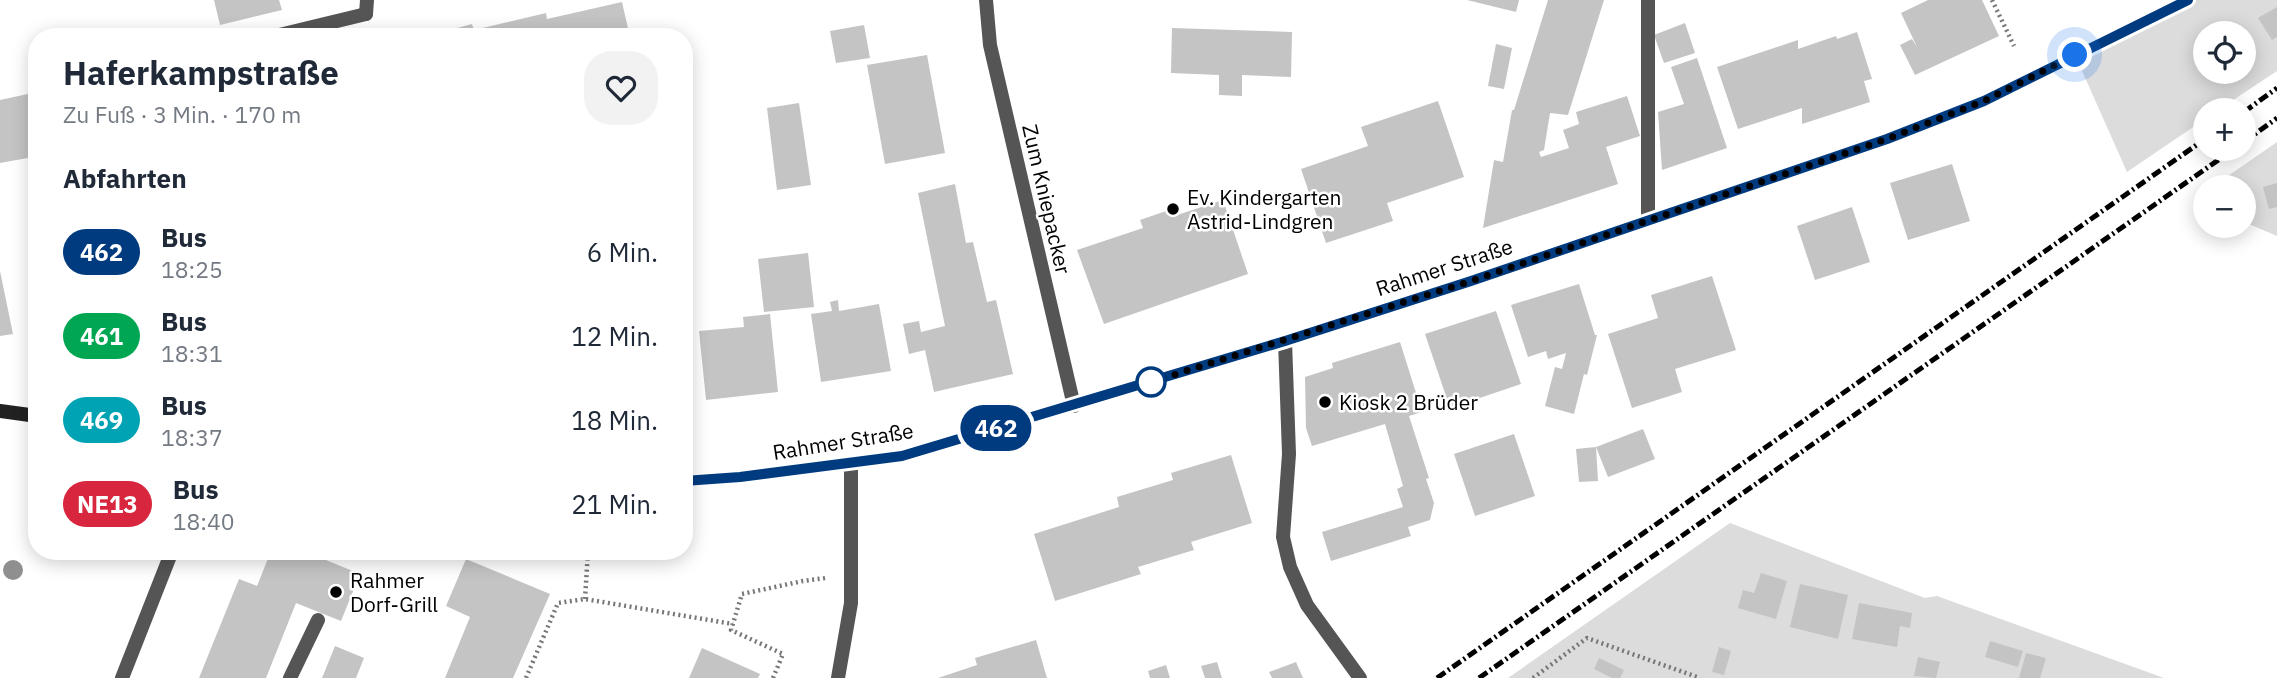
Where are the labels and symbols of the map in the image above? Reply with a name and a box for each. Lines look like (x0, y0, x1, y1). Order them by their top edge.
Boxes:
your location (2057, 37, 2092, 72)
street label: Zum Kniepacker (1016, 121, 1078, 277)
place label: Ev. Kindergarten Astrid-Lindgren (1187, 183, 1342, 235)
marker: Ev. Kindergarten Astrid-Lindgren (1165, 201, 1181, 217)
street label: Rahmer Straße (1372, 232, 1516, 302)
unlabelled marker (1136, 367, 1166, 397)
place label: Kiosk 2 Brüder (1339, 388, 1478, 416)
marker: Kiosk 2 Brüder (1317, 394, 1333, 410)
line badge: 462 (956, 405, 1036, 451)
street label: Rahmer Straße (771, 416, 915, 466)
place label: Rahmer Dorf-Grill (350, 566, 438, 618)
marker: Rahmer Dorf-Grill (328, 584, 344, 600)

